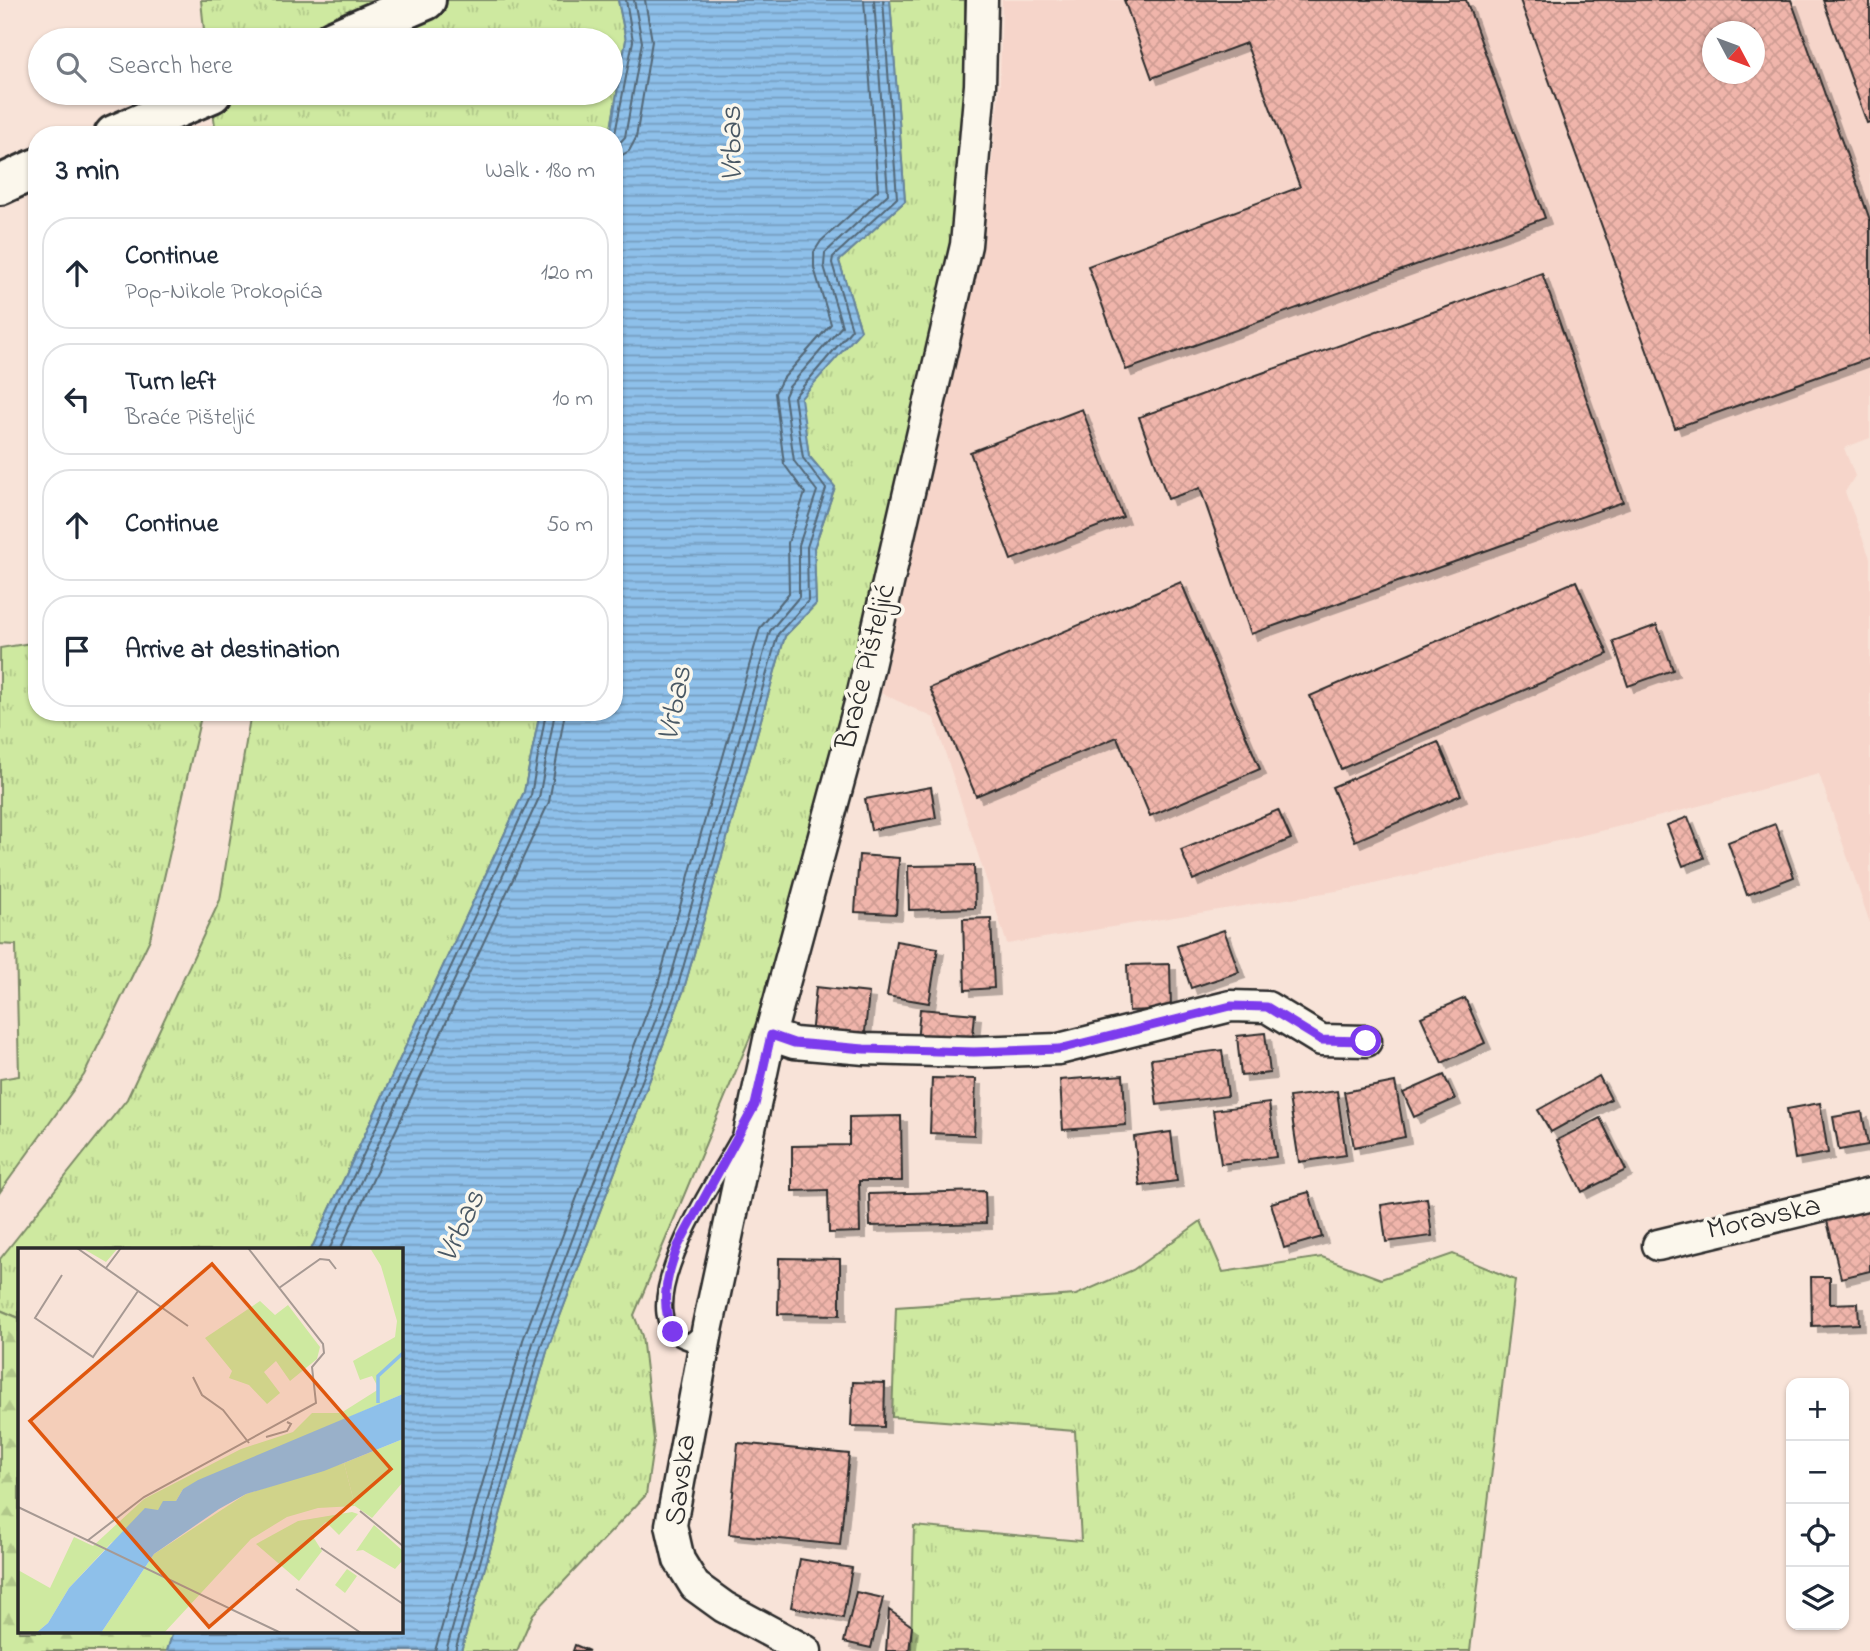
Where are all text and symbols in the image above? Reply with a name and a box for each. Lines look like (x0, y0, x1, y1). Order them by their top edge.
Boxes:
north arrow (1702, 21, 1765, 84)
search box (28, 28, 623, 105)
icon: search (52, 48, 90, 86)
text: Search here (108, 48, 233, 86)
water label: Vrbas (709, 105, 757, 182)
text: 3 min (56, 150, 119, 194)
text: Walk · 180 m (485, 155, 595, 188)
text: Continue (125, 238, 218, 276)
icon: ahead (58, 254, 96, 292)
text: 120 m (541, 257, 593, 290)
text: Pop-Nikole Prokopića (125, 276, 323, 309)
text: Turn left (125, 364, 216, 402)
icon: left (58, 380, 96, 418)
text: 10 m (552, 383, 593, 416)
text: Braće Pišteljić (125, 402, 255, 435)
icon: ahead (58, 506, 96, 544)
text: Continue (125, 506, 218, 544)
text: 50 m (546, 509, 593, 542)
street label: Braće Pišteljić (825, 579, 909, 756)
icon: arrive (58, 632, 96, 670)
text: Arrive at destination (125, 632, 340, 670)
water label: Vrbas (646, 662, 706, 746)
route start (1350, 1025, 1381, 1056)
water label: Vrbas (425, 1182, 500, 1271)
street label: Moravska (1703, 1185, 1825, 1253)
inset map (18, 1248, 402, 1634)
route end (657, 1316, 688, 1347)
map controls (1786, 1378, 1849, 1630)
button: + (1786, 1378, 1849, 1441)
street label: Savska (655, 1432, 709, 1528)
button: − (1786, 1441, 1849, 1504)
button: locate (1786, 1504, 1849, 1567)
button: layers (1786, 1567, 1849, 1630)

